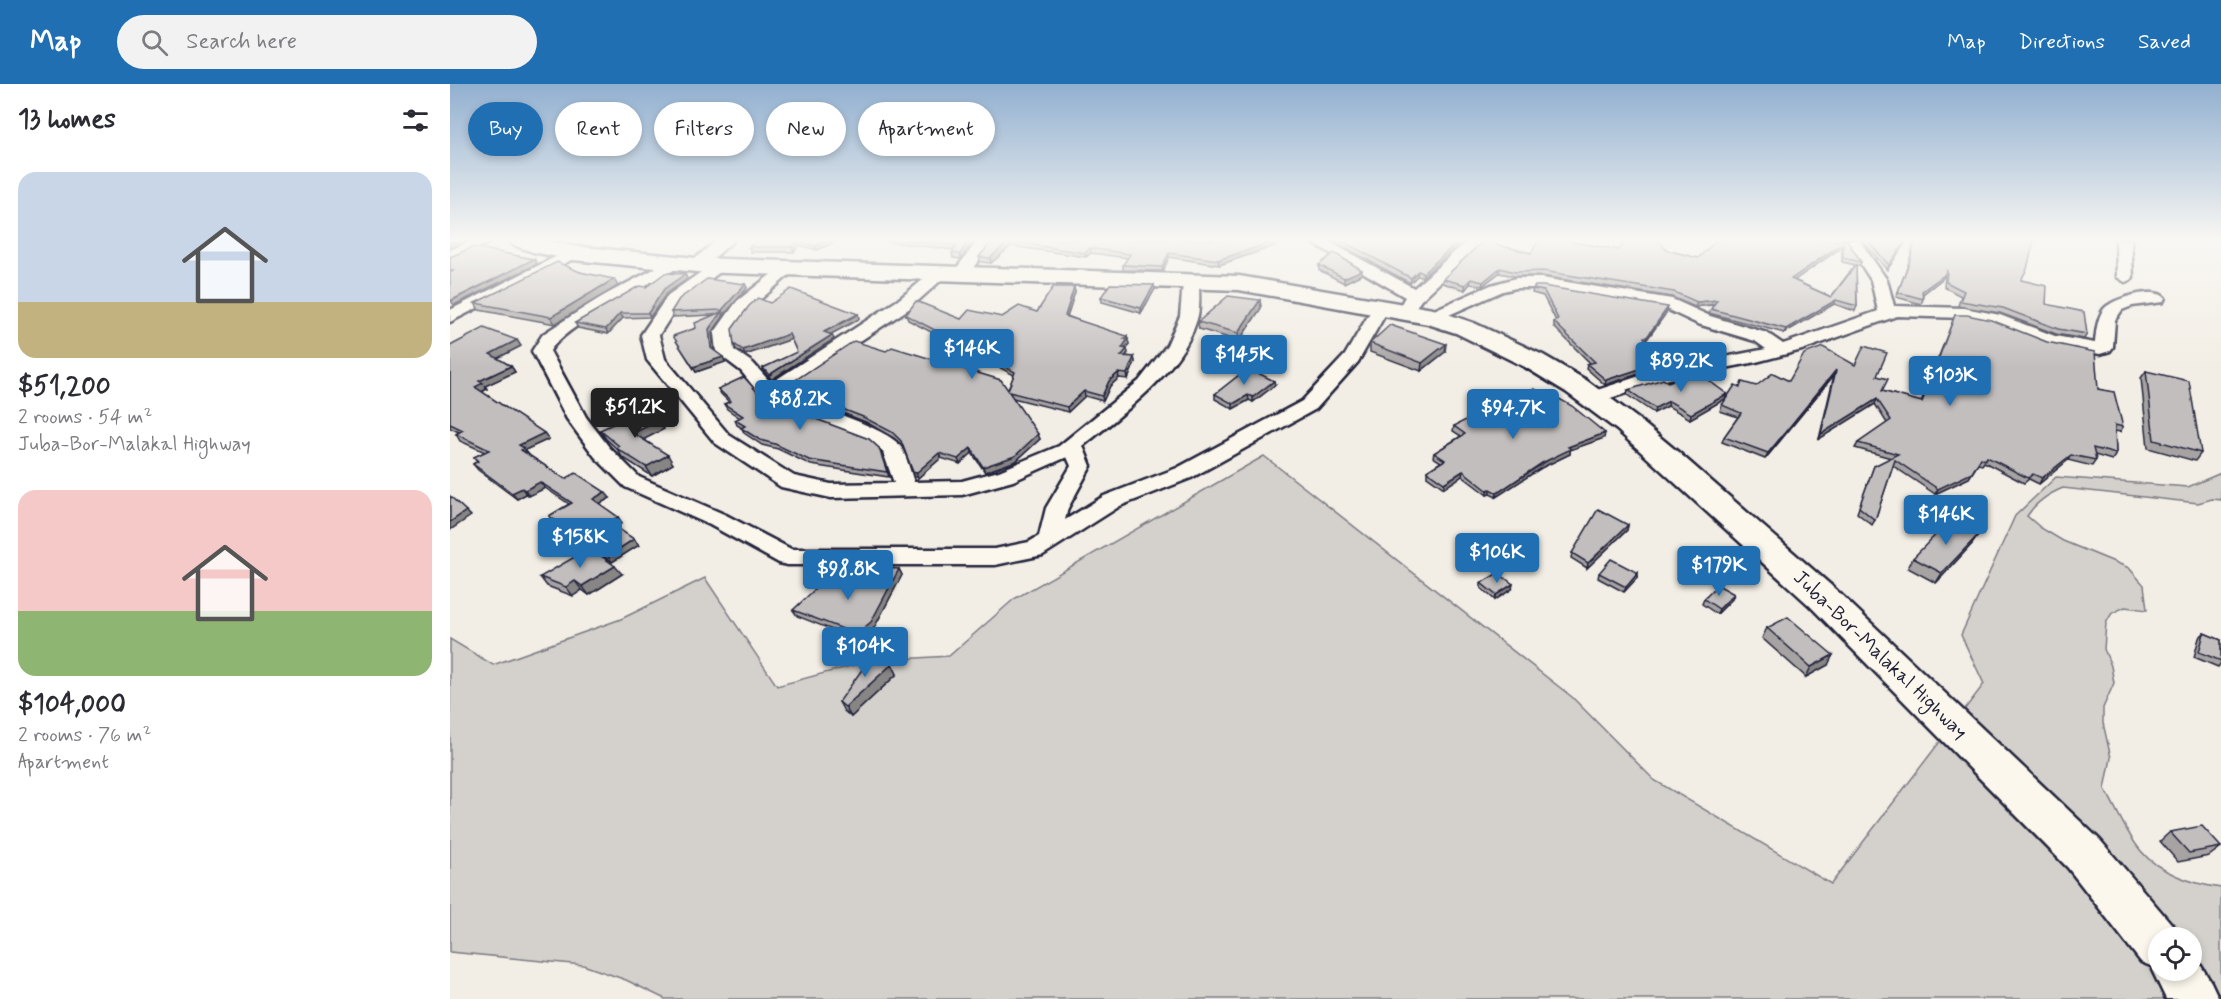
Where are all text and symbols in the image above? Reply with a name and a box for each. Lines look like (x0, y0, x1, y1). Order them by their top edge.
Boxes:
search box (117, 15, 537, 69)
text: Map (30, 24, 81, 61)
icon: search (138, 26, 171, 59)
text: Search here (186, 28, 297, 56)
text: Map (1947, 28, 1986, 56)
text: Directions (2019, 28, 2105, 56)
text: Saved (2138, 28, 2191, 56)
chip: Buy (468, 102, 543, 156)
chip: Rent (555, 102, 642, 156)
chip: Filters (654, 102, 754, 156)
chip: New (766, 102, 846, 156)
chip: Apartment (858, 102, 995, 156)
text: 13 homes (18, 103, 116, 137)
icon: filters (399, 104, 432, 137)
icon: home (171, 211, 279, 319)
pin: $146K (930, 329, 1014, 380)
text: $146K (944, 335, 1000, 362)
pin: $145K (1202, 335, 1286, 386)
text: $145K (1215, 341, 1273, 368)
pin: $89.2K (1632, 342, 1730, 393)
text: $89.2K (1649, 348, 1713, 375)
pin: $103K (1908, 356, 1992, 407)
text: $103K (1923, 362, 1977, 389)
text: $51,200 (18, 370, 111, 404)
pin: $88.2K (751, 380, 849, 431)
text: $88.2K (769, 386, 831, 413)
pin: $51.2K (586, 388, 684, 439)
pin: $94.7K (1464, 389, 1562, 440)
text: $51.2K (605, 394, 665, 421)
text: $94.7K (1481, 395, 1545, 422)
text: 2 rooms · 54 m² (18, 404, 152, 431)
text: Juba-Bor-Malakal Highway (18, 431, 251, 458)
pin: $146K (1904, 495, 1988, 546)
text: $146K (1918, 501, 1974, 528)
pin: $158K (538, 518, 622, 569)
text: $158K (552, 524, 608, 551)
icon: home (171, 529, 279, 637)
pin: $106K (1455, 533, 1539, 584)
text: $106K (1469, 539, 1525, 566)
pin: $179K (1677, 546, 1761, 597)
pin: $98.8K (799, 550, 897, 601)
text: $179K (1691, 552, 1747, 579)
text: $98.8K (817, 556, 879, 583)
street label: Juba-Bor-Malakal Highway (1786, 564, 1973, 746)
pin: $104K (823, 627, 907, 678)
text: $104K (836, 633, 894, 660)
text: $104,000 (18, 688, 126, 722)
text: 2 rooms · 76 m² (18, 722, 151, 749)
text: Apartment (18, 749, 109, 776)
map controls (2148, 927, 2202, 981)
button: locate (2148, 927, 2202, 981)

